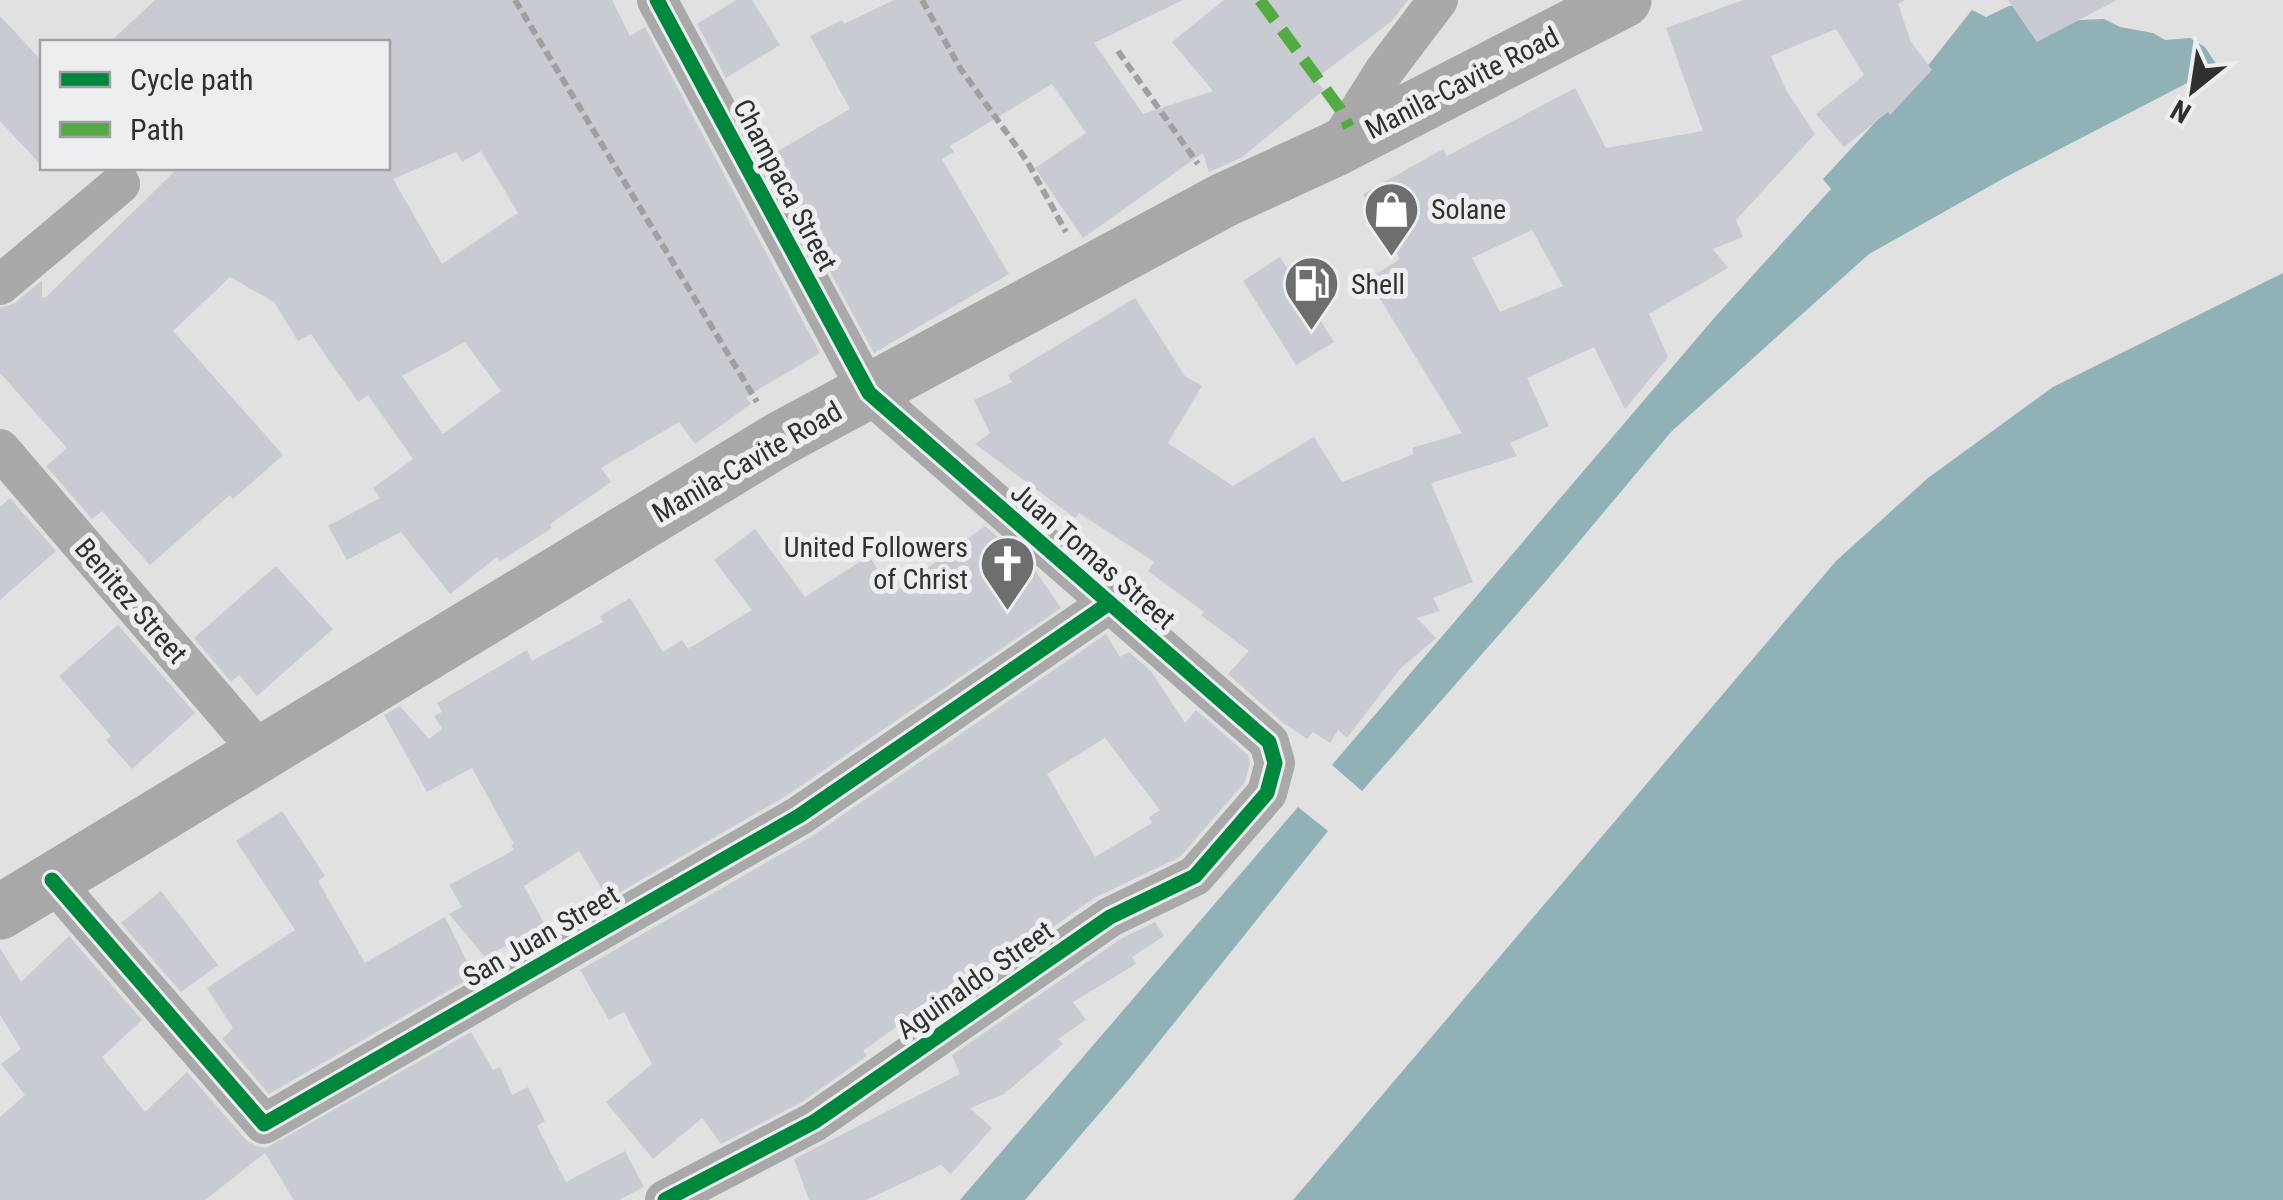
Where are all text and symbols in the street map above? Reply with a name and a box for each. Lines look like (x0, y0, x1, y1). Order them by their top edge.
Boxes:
street label: Manila-Cavite Road (1360, 20, 1564, 146)
legend (40, 40, 390, 170)
north arrow (2143, 40, 2243, 140)
text: Cycle path (130, 62, 254, 97)
text: N (2165, 93, 2196, 130)
street label: Champaca Street (726, 94, 844, 276)
text: Path (130, 112, 184, 147)
shop icon: Solane (1362, 179, 1422, 258)
place label: Solane (1431, 193, 1506, 226)
fuel station icon: Shell (1282, 254, 1342, 333)
place label: Shell (1351, 268, 1405, 301)
street label: Manila-Cavite Road (647, 394, 847, 530)
street label: Juan Tomas Street (1004, 476, 1182, 636)
place label: United Followers of Christ (784, 531, 968, 596)
street label: Benitez Street (68, 532, 194, 670)
church icon: United Followers of Christ (977, 533, 1037, 612)
street label: San Juan Street (457, 878, 625, 994)
street label: Aguinaldo Street (890, 914, 1060, 1046)

